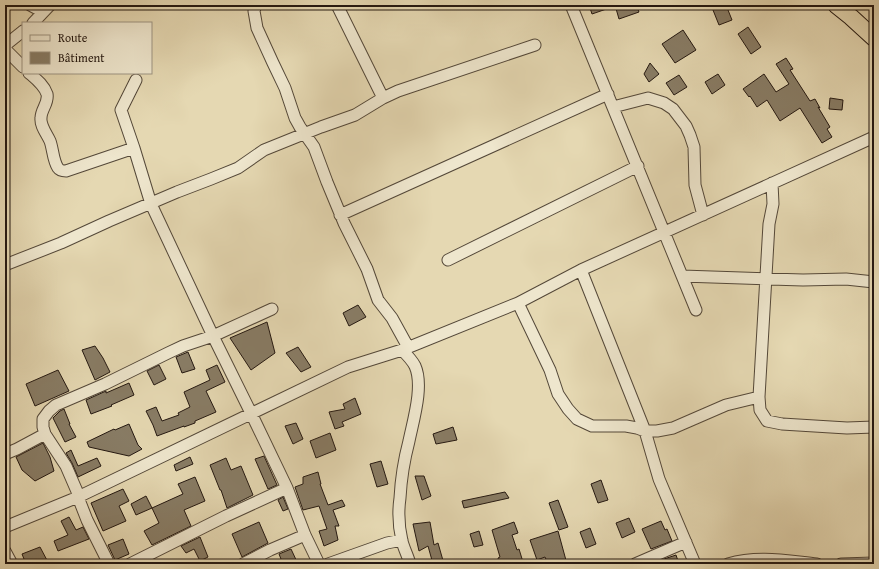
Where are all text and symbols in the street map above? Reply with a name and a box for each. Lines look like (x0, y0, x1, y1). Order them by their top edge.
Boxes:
legend (22, 22, 152, 74)
text: Route (58, 29, 88, 46)
text: Bâtiment (58, 49, 105, 66)

